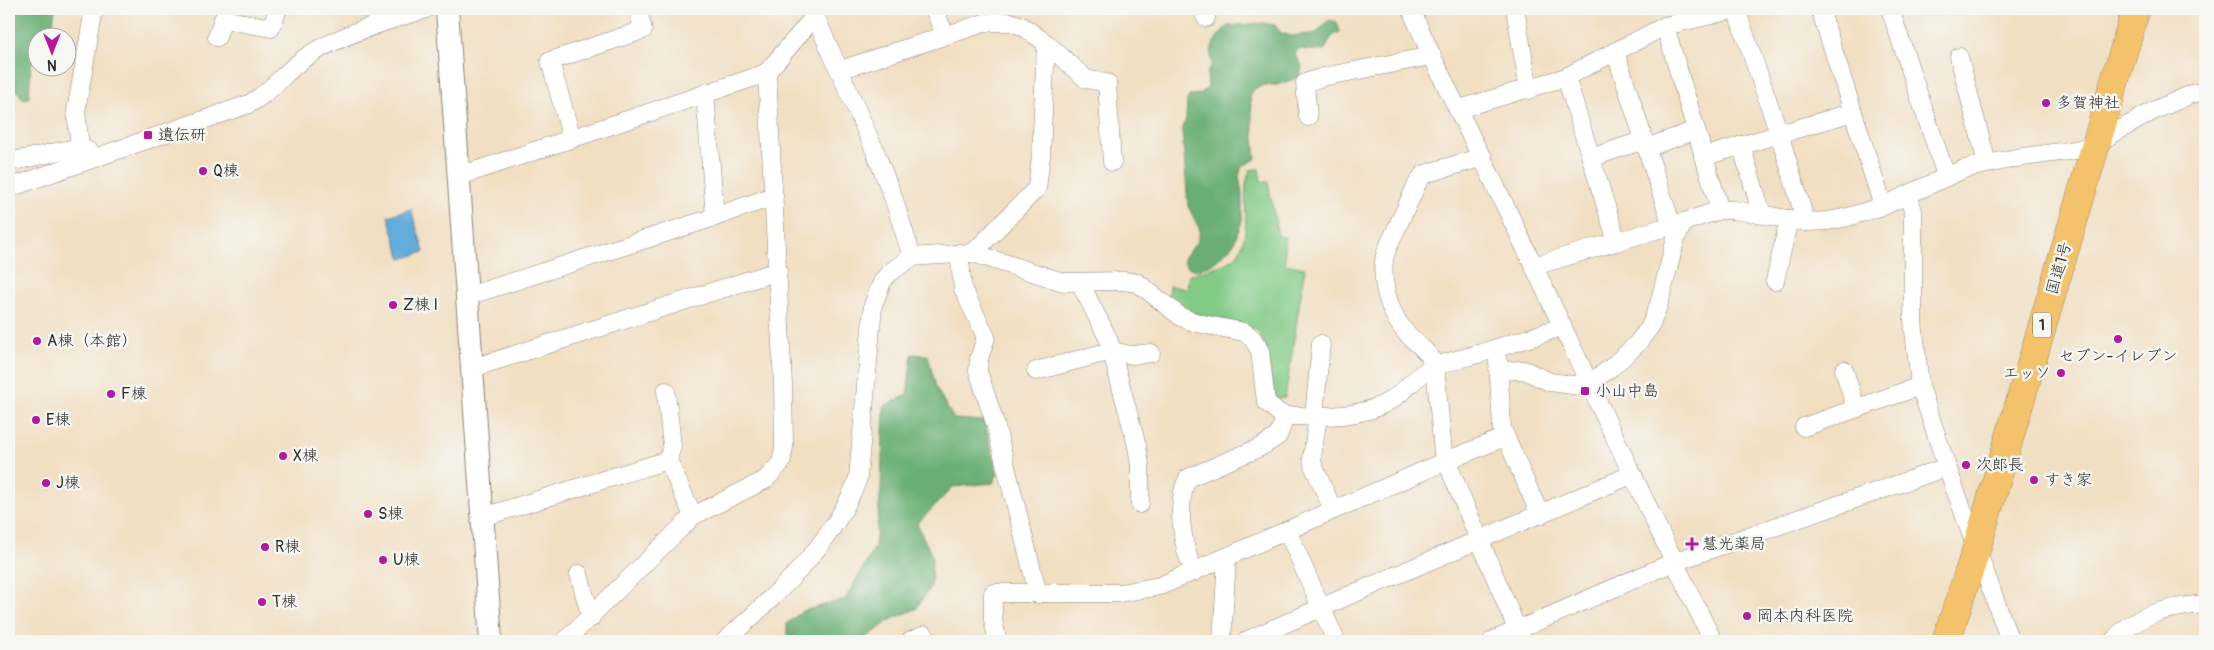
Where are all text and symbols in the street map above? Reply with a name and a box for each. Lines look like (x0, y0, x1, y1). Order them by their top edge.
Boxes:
north arrow (28, 28, 78, 78)
text: N (47, 56, 57, 73)
place label: 多賀神社 (2056, 93, 2120, 113)
marker: 多賀神社 (2040, 97, 2052, 109)
place label: 遺伝研 (158, 125, 206, 145)
marker: 遺伝研 (142, 129, 154, 141)
place label: Q棟 (213, 161, 239, 181)
marker: Q棟 (197, 165, 209, 177)
street label: 国道1号 (2042, 239, 2076, 297)
place label: Z棟 I (403, 295, 438, 315)
marker: Z棟 I (387, 299, 399, 311)
road number: 1 (2033, 312, 2051, 338)
place label: A棟（本館） (47, 331, 137, 351)
marker: セブン-イレブン (2112, 333, 2124, 345)
marker: A棟（本館） (31, 335, 43, 347)
place label: セブン-イレブン (2059, 346, 2177, 366)
place label: エッソ (2003, 363, 2051, 383)
marker: エッソ (2055, 367, 2067, 379)
place label: 小山中島 (1595, 381, 1659, 401)
place label: F棟 (121, 384, 147, 404)
marker: 小山中島 (1579, 385, 1591, 397)
marker: F棟 (105, 388, 117, 400)
place label: E棟 (46, 410, 70, 430)
marker: E棟 (30, 414, 42, 426)
place label: X棟 (293, 446, 318, 466)
marker: X棟 (277, 450, 289, 462)
place label: 次郎長 (1976, 455, 2024, 475)
marker: 次郎長 (1960, 459, 1972, 471)
place label: すき家 (2044, 470, 2092, 490)
place label: J棟 (56, 473, 80, 493)
marker: すき家 (2028, 474, 2040, 486)
marker: J棟 (40, 477, 52, 489)
place label: S棟 (378, 504, 403, 524)
marker: S棟 (362, 508, 374, 520)
place label: 慧光薬局 (1702, 534, 1766, 554)
place label: R棟 (275, 537, 300, 557)
marker: 慧光薬局 (1686, 538, 1698, 550)
marker: R棟 (259, 541, 271, 553)
place label: U棟 (393, 550, 420, 570)
marker: U棟 (377, 554, 389, 566)
place label: T棟 (272, 592, 297, 612)
marker: T棟 (256, 596, 268, 608)
place label: 岡本内科医院 (1757, 606, 1853, 626)
marker: 岡本内科医院 (1741, 610, 1753, 622)

